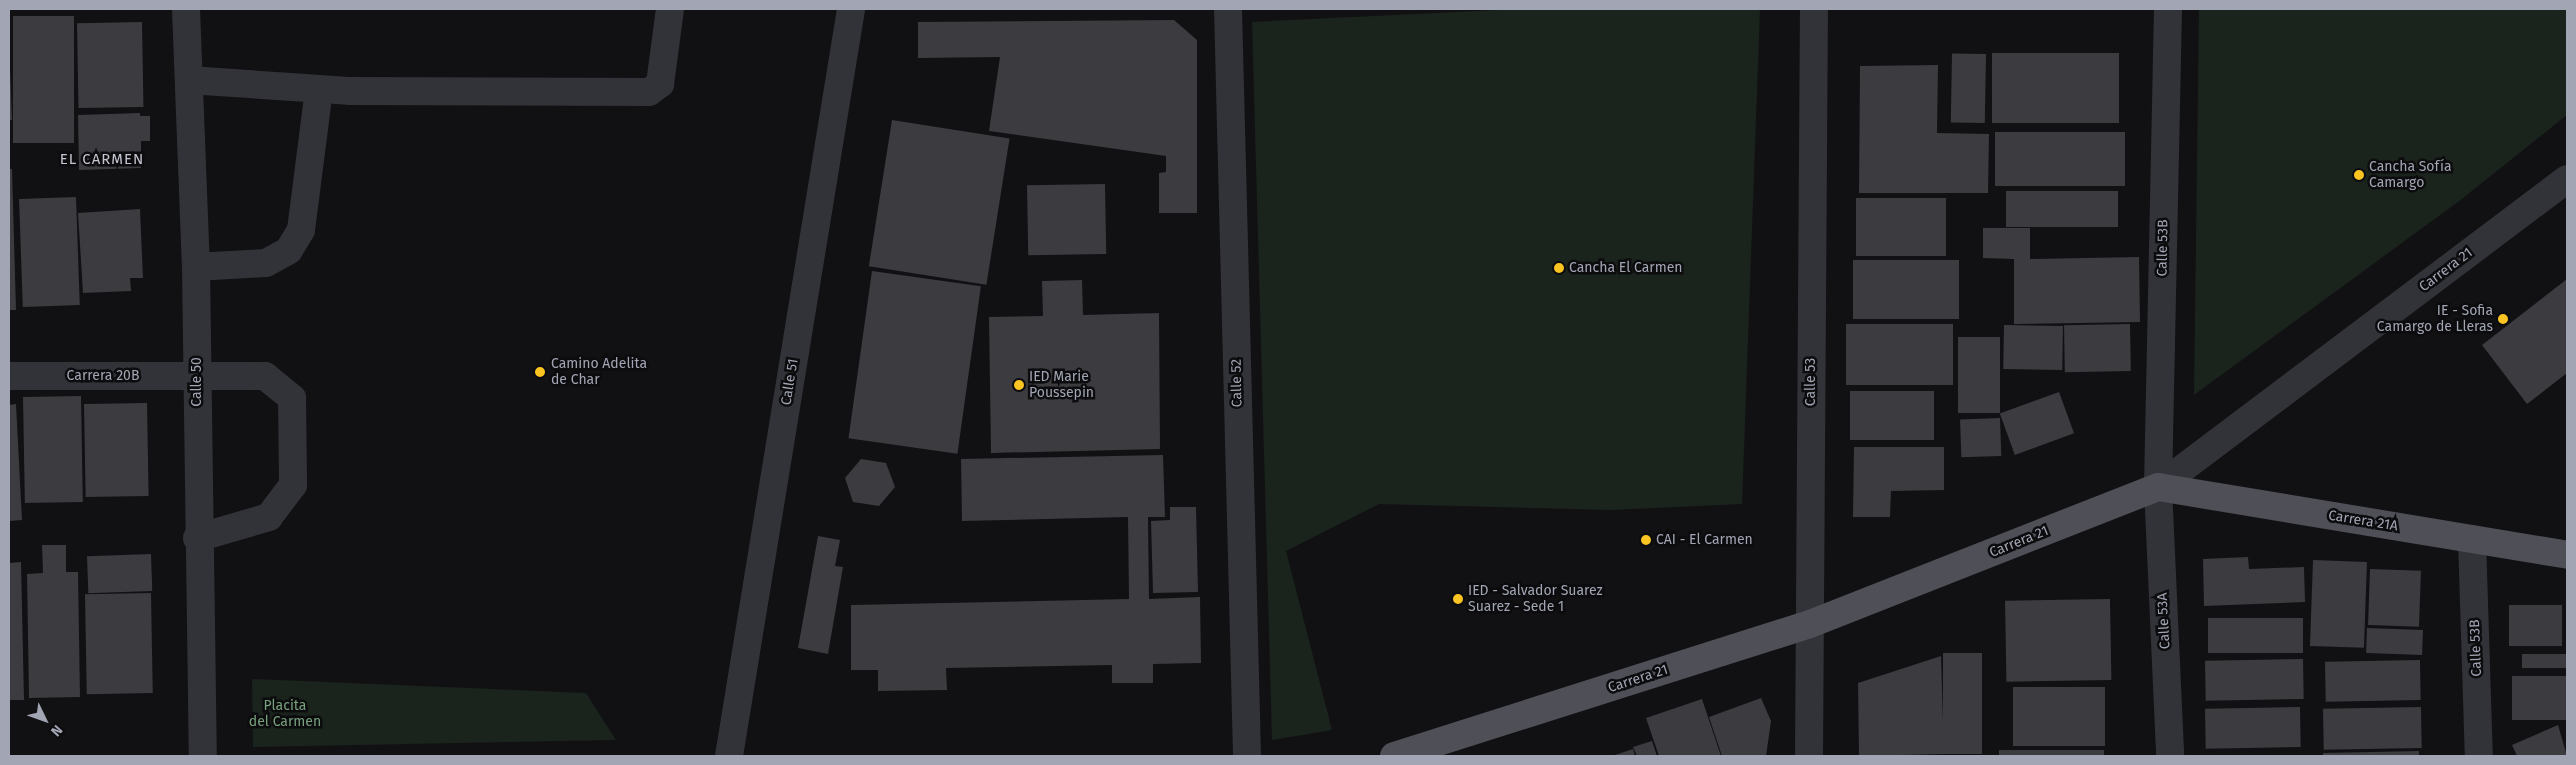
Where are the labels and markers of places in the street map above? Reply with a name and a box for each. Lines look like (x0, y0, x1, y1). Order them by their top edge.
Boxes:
place label: Cancha Sofía Camargo (2369, 159, 2452, 192)
marker: Cancha Sofía Camargo (2353, 169, 2365, 181)
place label: Cancha El Carmen (1569, 260, 1682, 276)
marker: Cancha El Carmen (1553, 262, 1565, 274)
place label: IE - Sofia Camargo de Lleras (2377, 303, 2493, 336)
marker: IE - Sofia Camargo de Lleras (2497, 313, 2509, 325)
place label: Camino Adelita de Char (551, 356, 647, 388)
marker: Camino Adelita de Char (533, 365, 547, 379)
place label: IED Marie Poussepin (1029, 369, 1094, 402)
marker: IED Marie Poussepin (1013, 379, 1025, 391)
place label: CAI - El Carmen (1656, 532, 1753, 548)
marker: CAI - El Carmen (1640, 534, 1652, 546)
place label: IED - Salvador Suarez Suarez - Sede 1 (1468, 583, 1603, 616)
marker: IED - Salvador Suarez Suarez - Sede 1 (1452, 593, 1464, 605)

